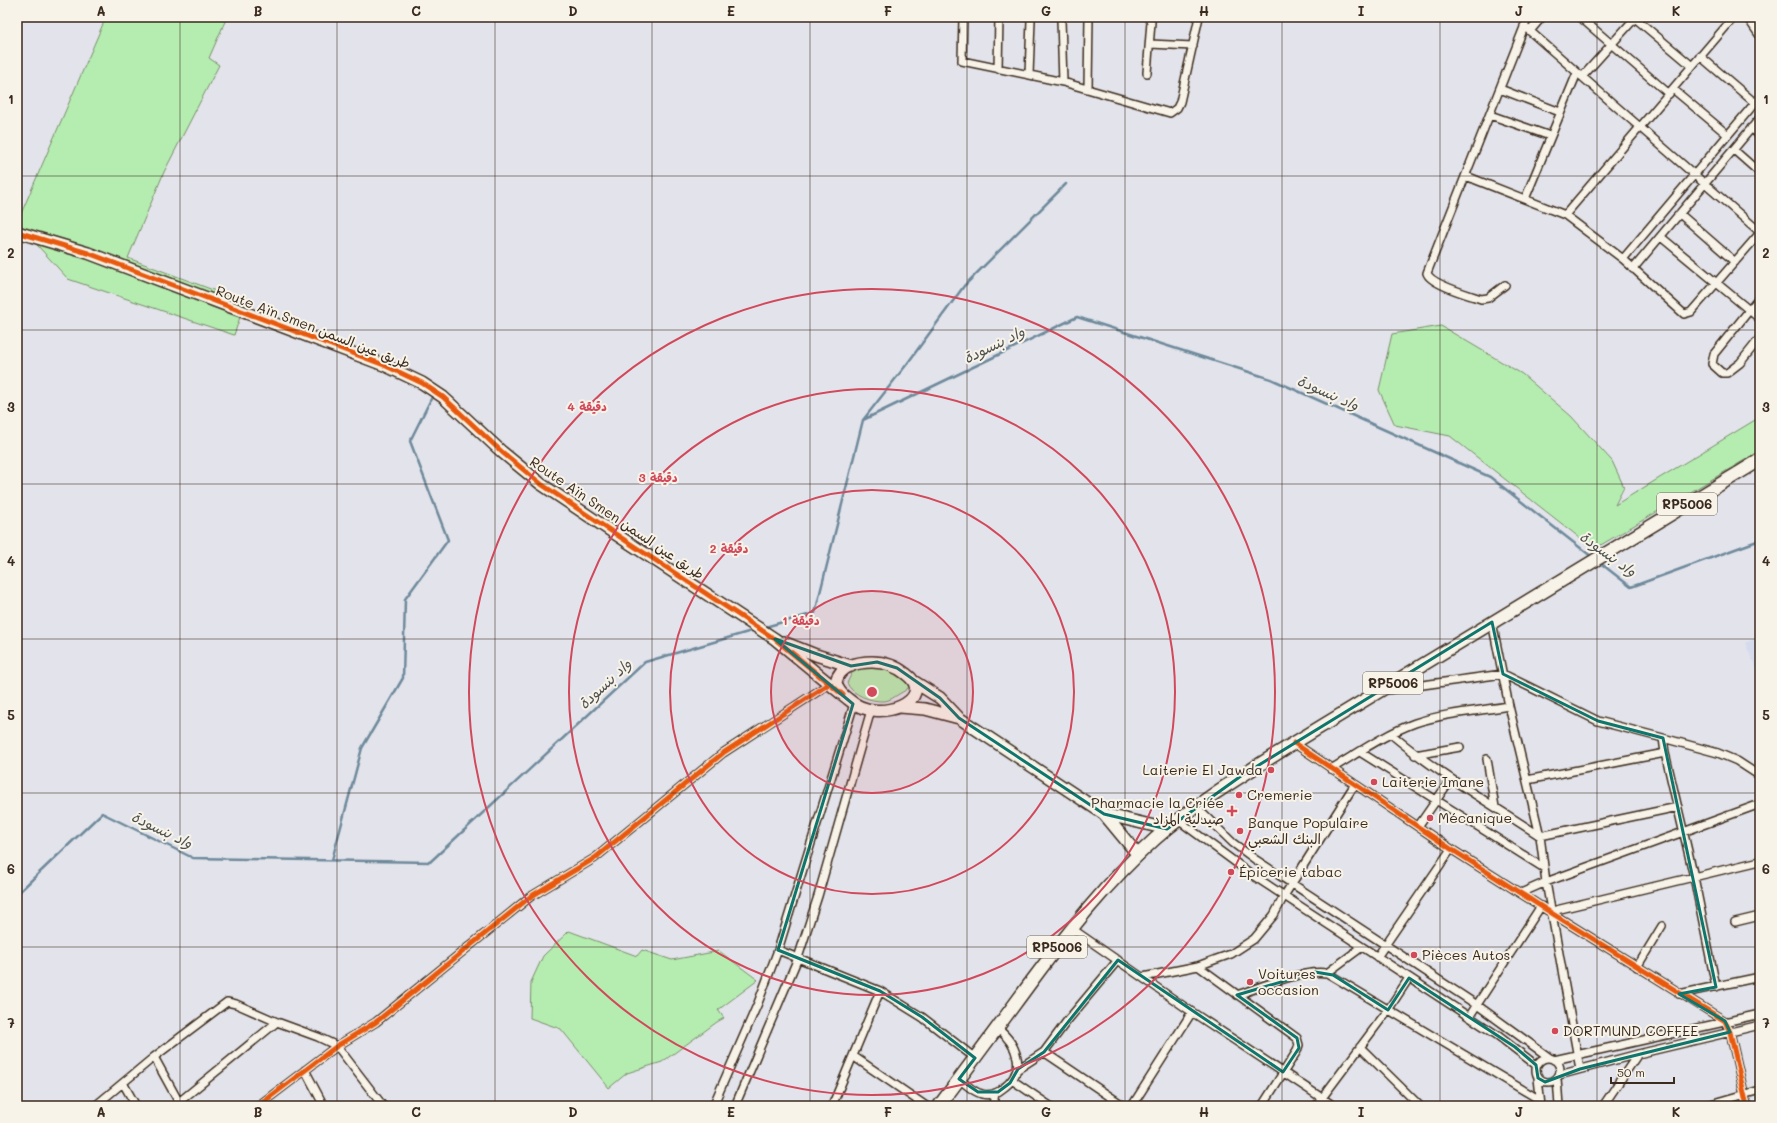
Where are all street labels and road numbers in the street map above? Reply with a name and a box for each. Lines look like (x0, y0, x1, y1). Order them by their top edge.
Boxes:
street label: Route Aïn Smen طريق عين السمن (213, 281, 413, 372)
street label: Route Aïn Smen طريق عين السمن (526, 452, 708, 583)
road number: RP5006 (1657, 493, 1717, 515)
road number: RP5006 (1363, 672, 1423, 694)
road number: RP5006 (1027, 936, 1087, 958)

